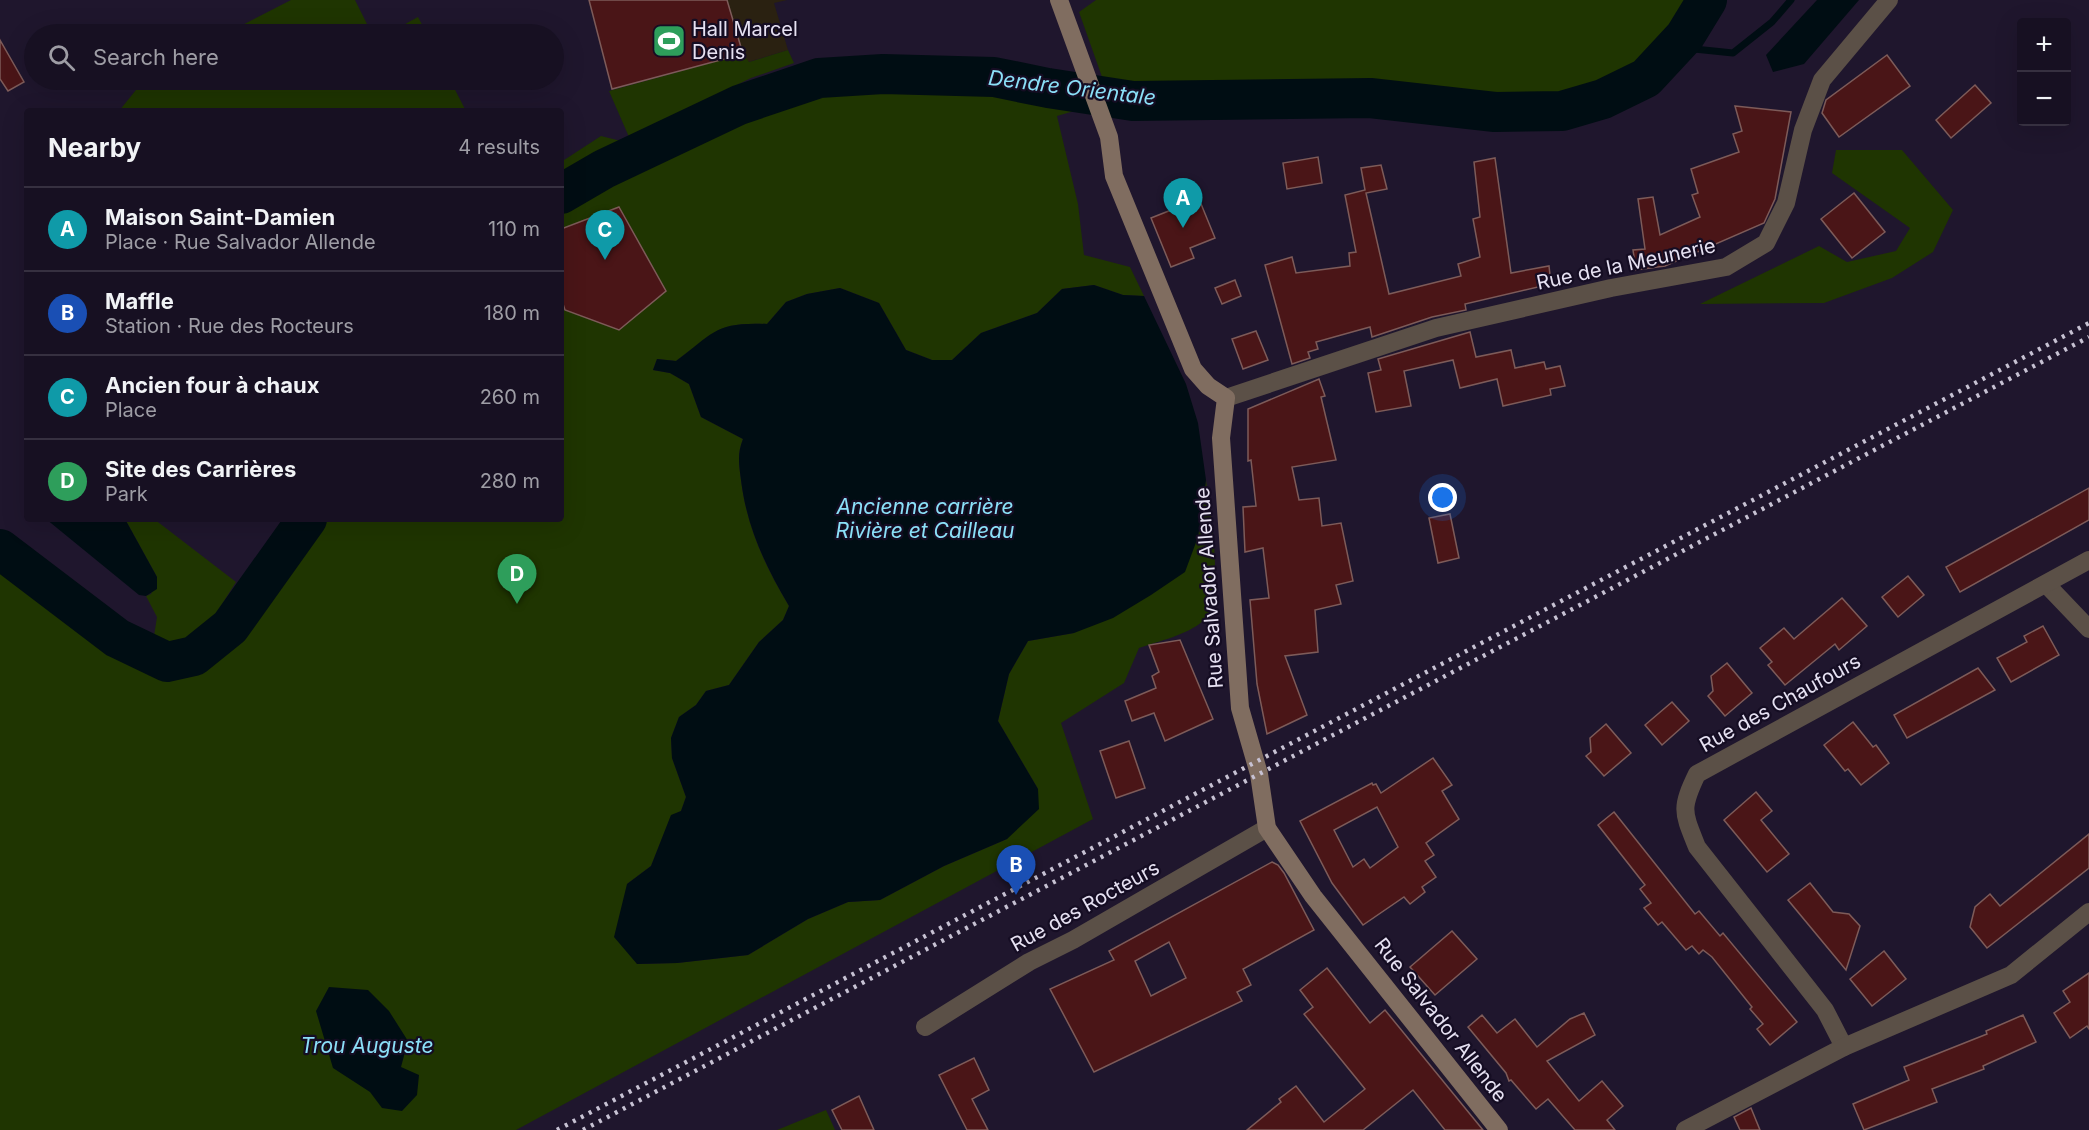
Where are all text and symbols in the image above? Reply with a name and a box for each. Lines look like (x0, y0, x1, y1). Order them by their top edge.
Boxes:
place label: Hall Marcel Denis (692, 17, 798, 64)
map controls (2017, 18, 2071, 126)
button: + (2017, 18, 2071, 72)
sports icon: Hall Marcel Denis (651, 23, 687, 59)
search box (24, 24, 564, 90)
icon: search (45, 41, 78, 74)
text: Search here (93, 44, 219, 70)
water label: Dendre Orientale (987, 65, 1157, 110)
button: − (2017, 72, 2071, 126)
text: Nearby (48, 132, 141, 163)
text: 4 results (458, 135, 540, 159)
pin: A (1164, 178, 1202, 228)
text: Maison Saint-Damien (105, 204, 335, 230)
pin: C (586, 210, 624, 260)
text: A (60, 217, 75, 241)
text: 110 m (488, 217, 540, 241)
text: Place · Rue Salvador Allende (105, 230, 376, 254)
street label: Rue de la Meunerie (1534, 233, 1718, 295)
text: Maffle (105, 288, 174, 314)
text: B (61, 301, 74, 325)
text: 180 m (484, 301, 540, 325)
text: Station · Rue des Rocteurs (105, 314, 354, 338)
text: Ancien four à chaux (105, 372, 320, 398)
text: C (60, 385, 75, 409)
text: 260 m (480, 385, 540, 409)
text: Place (105, 398, 157, 422)
text: Site des Carrières (105, 456, 296, 482)
text: D (60, 469, 75, 493)
text: 280 m (480, 469, 540, 493)
text: Park (105, 482, 148, 506)
your location (1428, 483, 1457, 512)
street label: Rue Salvador Allende (1190, 487, 1228, 689)
water label: Ancienne carrière Rivière et Cailleau (835, 494, 1014, 543)
pin: D (498, 554, 536, 604)
street label: Rue des Chaufours (1695, 649, 1865, 757)
pin: B (996, 846, 1036, 895)
street label: Rue des Rocteurs (1007, 855, 1163, 957)
street label: Rue Salvador Allende (1369, 933, 1513, 1107)
water label: Trou Auguste (301, 1033, 433, 1058)

